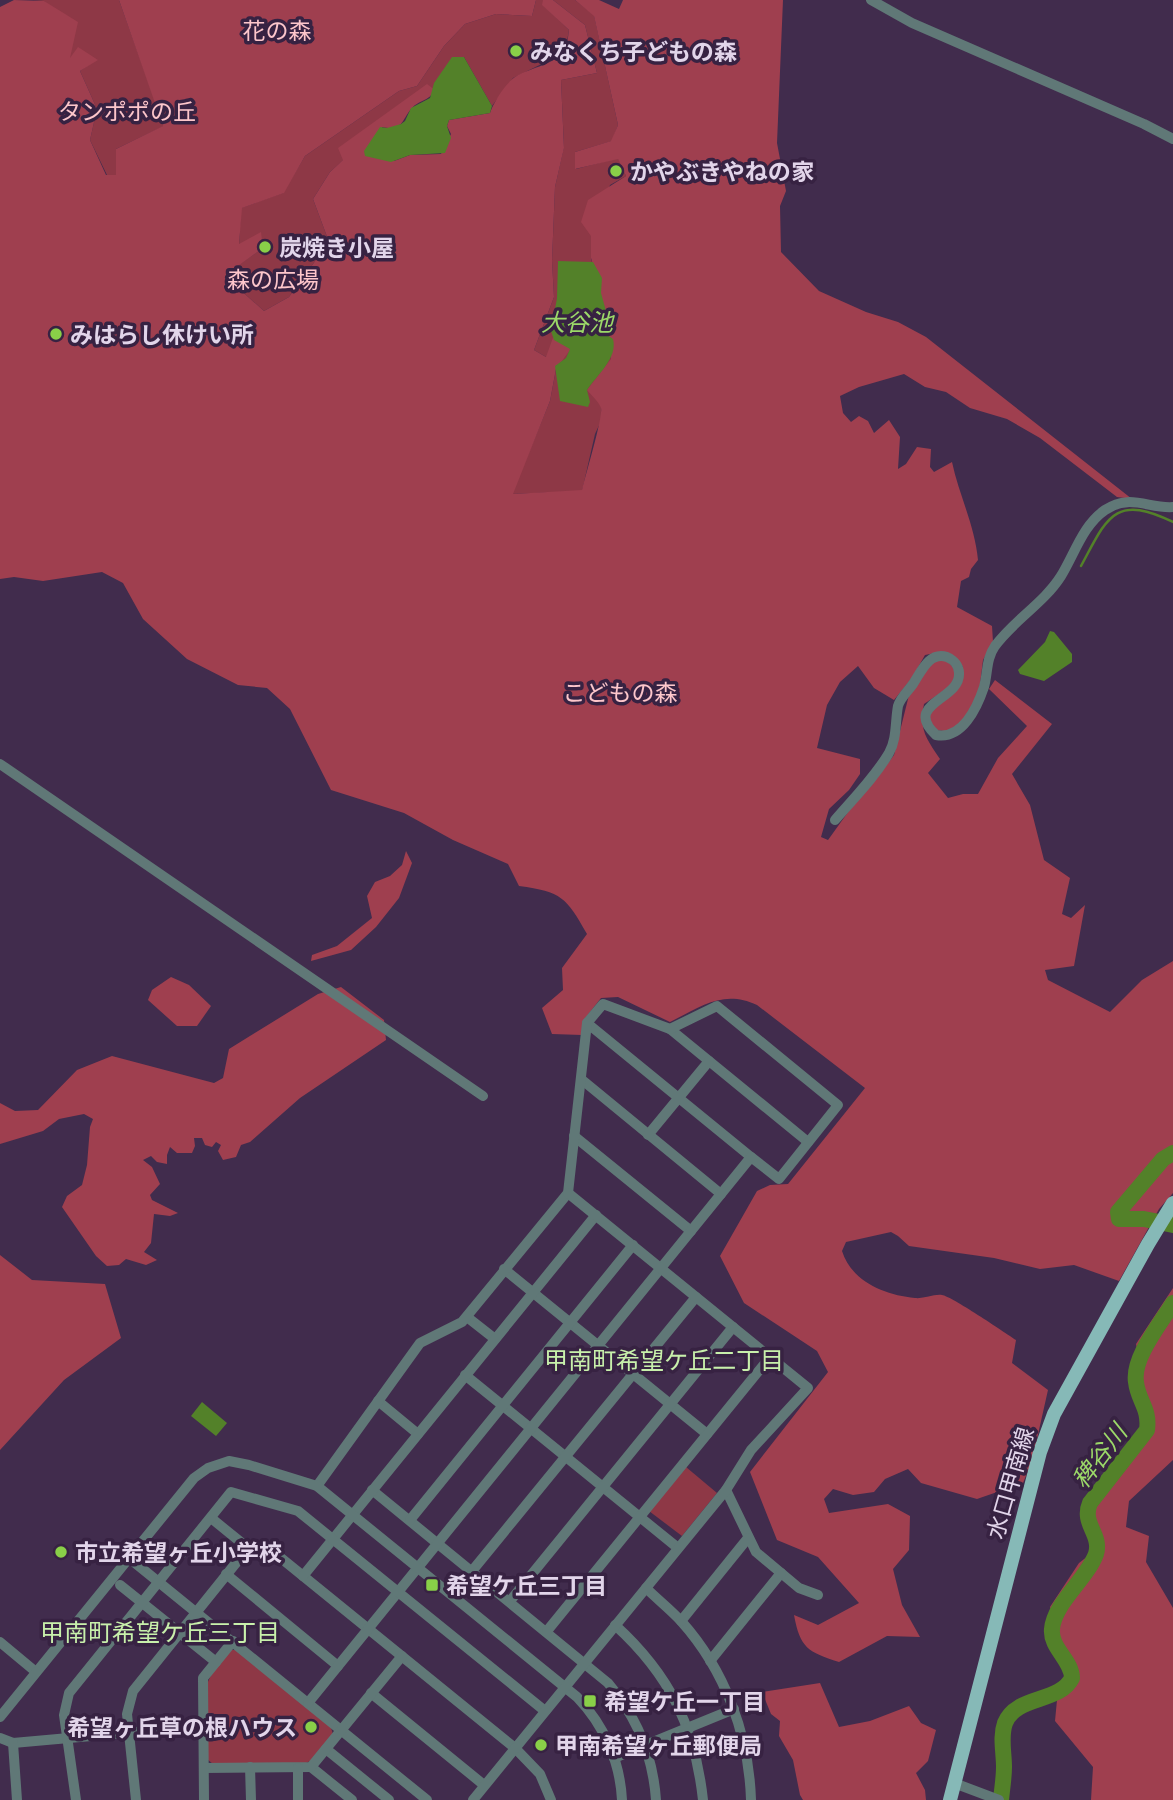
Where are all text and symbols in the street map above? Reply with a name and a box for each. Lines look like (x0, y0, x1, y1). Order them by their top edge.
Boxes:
park label: 花の森 (243, 17, 312, 44)
place label: みなくち子どもの森 (530, 38, 737, 65)
marker: みなくち子どもの森 (508, 43, 524, 59)
park label: タンポポの丘 (58, 98, 196, 125)
place label: かやぶきやねの家 (630, 158, 814, 185)
marker: かやぶきやねの家 (608, 163, 624, 179)
place label: 炭焼き小屋 (279, 234, 394, 261)
marker: 炭焼き小屋 (257, 239, 273, 255)
park label: 森の広場 (227, 266, 319, 293)
water label: 大谷池 (541, 308, 615, 336)
place label: みはらし休けい所 (70, 321, 254, 348)
marker: みはらし休けい所 (48, 326, 64, 342)
park label: こどもの森 (563, 679, 678, 706)
district label: 甲南町希望ケ丘二丁目 (544, 1346, 784, 1374)
water label: 稗谷川 (1066, 1416, 1134, 1493)
street label: 水口甲南線 (981, 1424, 1039, 1542)
place label: 市立希望ヶ丘小学校 (75, 1539, 282, 1566)
marker: 市立希望ヶ丘小学校 (53, 1544, 69, 1560)
place label: 希望ケ丘三丁目 (446, 1572, 607, 1599)
marker: 希望ケ丘三丁目 (424, 1577, 440, 1593)
district label: 甲南町希望ケ丘三丁目 (40, 1618, 280, 1646)
place label: 希望ケ丘一丁目 (604, 1688, 765, 1715)
marker: 希望ケ丘一丁目 (582, 1693, 598, 1709)
place label: 希望ヶ丘草の根ハウス (67, 1714, 297, 1741)
marker: 希望ヶ丘草の根ハウス (303, 1719, 319, 1735)
place label: 甲南希望ヶ丘郵便局 (555, 1732, 762, 1759)
marker: 甲南希望ヶ丘郵便局 (533, 1737, 549, 1753)

